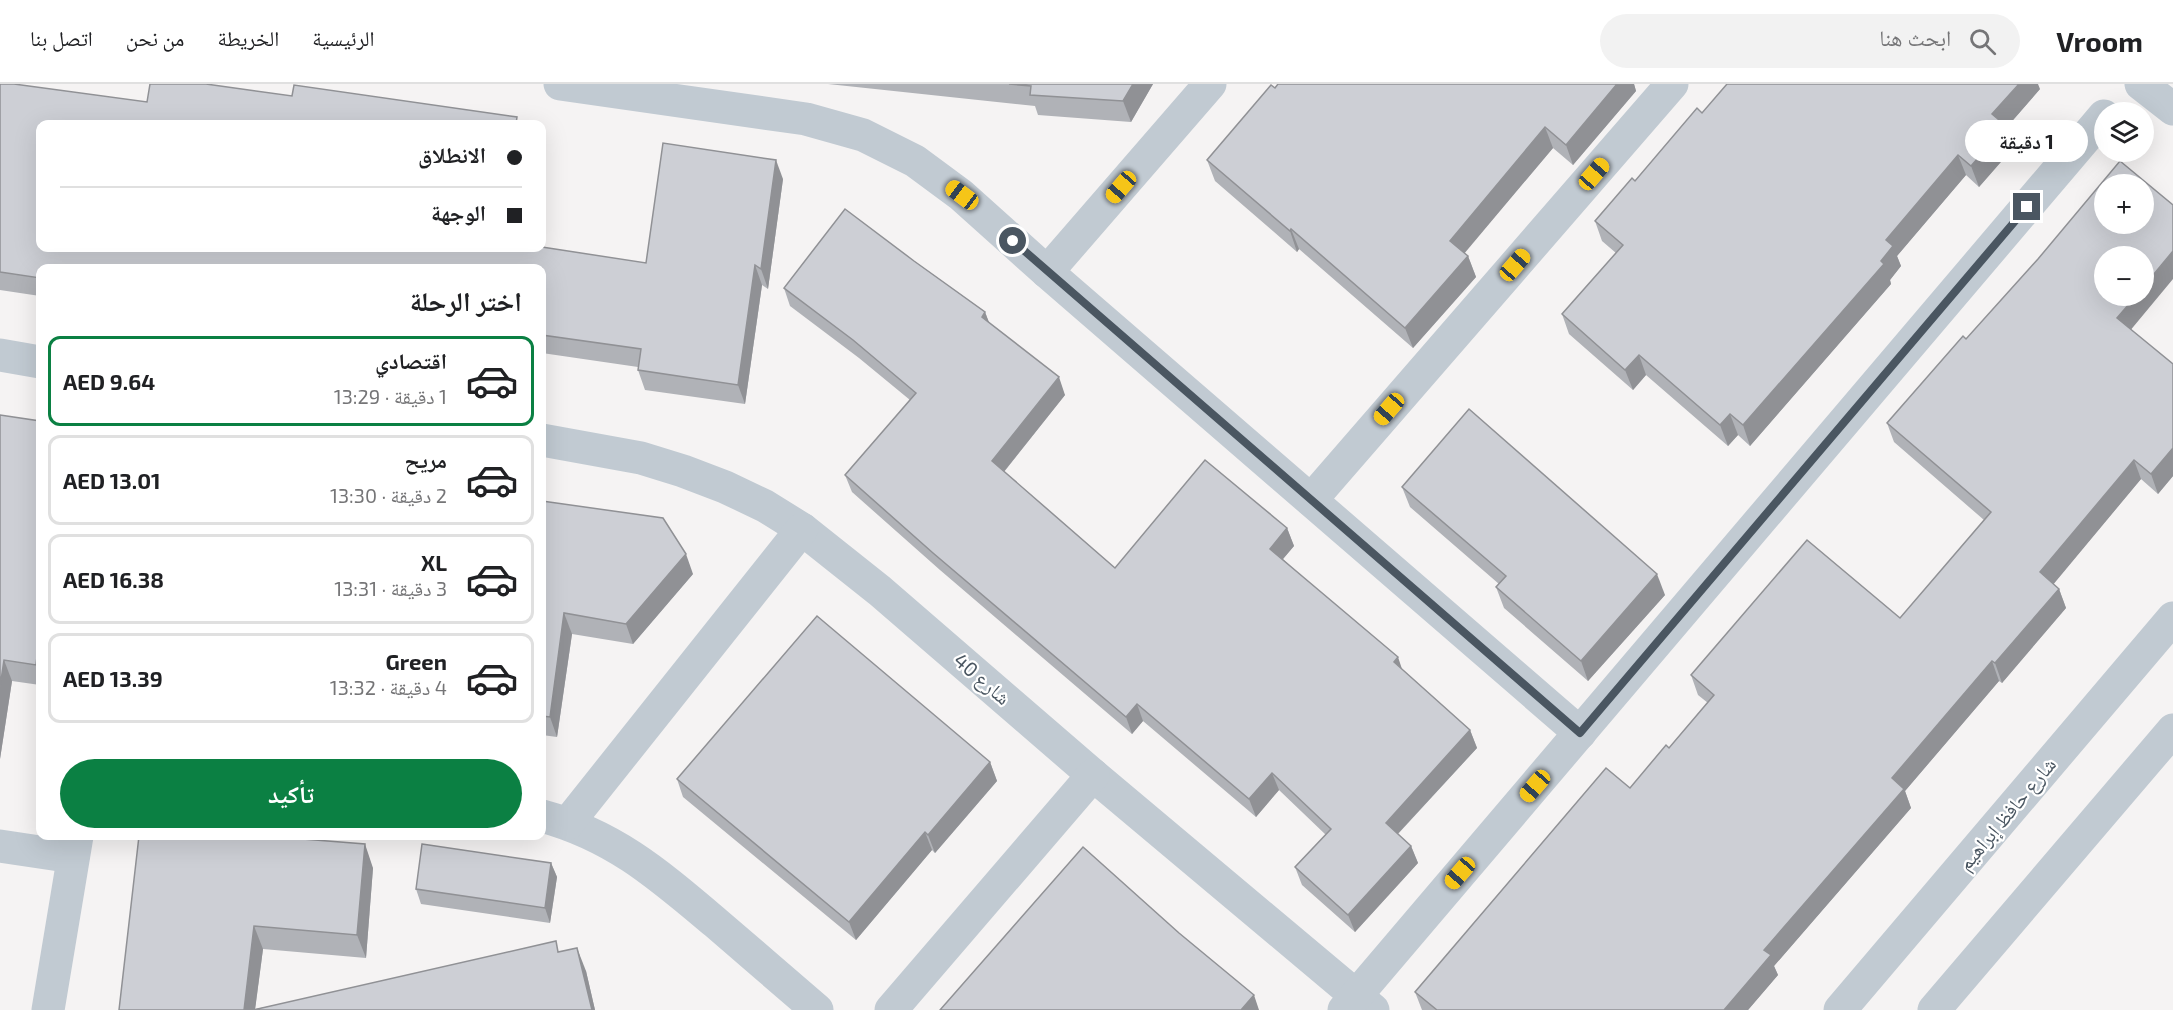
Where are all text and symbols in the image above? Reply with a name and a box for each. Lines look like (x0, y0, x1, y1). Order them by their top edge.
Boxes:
search box (1600, 14, 2020, 68)
text: ابحث هنا (1879, 24, 1951, 50)
text: Vroom (2056, 24, 2143, 58)
text: اتصل بنا (30, 25, 93, 50)
text: من نحن (126, 25, 184, 50)
text: الخريطة (217, 25, 279, 50)
text: الرئيسية (312, 25, 375, 50)
icon: search (1966, 25, 1999, 58)
map controls (2094, 102, 2154, 306)
button: layers (2094, 102, 2154, 162)
callout: 1 دقيقة (1966, 120, 2088, 162)
text: 1 دقيقة (1999, 129, 2054, 153)
text: الانطلاق (418, 141, 486, 167)
car (1575, 155, 1613, 193)
car (1102, 168, 1140, 206)
button: + (2094, 174, 2154, 234)
car (942, 177, 982, 213)
route end (2013, 193, 2040, 220)
text: الوجهة (431, 199, 486, 225)
route start (999, 227, 1026, 254)
car (1496, 246, 1534, 284)
button: − (2094, 246, 2154, 306)
text: اختر الرحلة (410, 284, 522, 316)
text: اقتصادي (375, 347, 447, 373)
icon: car (465, 354, 519, 408)
text: AED 9.64 (63, 368, 155, 394)
text: 1 دقيقة · 13:29 (334, 384, 447, 408)
car (1370, 390, 1408, 428)
text: مريح (404, 446, 447, 472)
icon: car (465, 453, 519, 507)
text: AED 13.01 (63, 467, 161, 493)
text: 2 دقيقة · 13:30 (330, 483, 447, 507)
text: XL (421, 549, 447, 575)
icon: car (465, 552, 519, 606)
text: AED 16.38 (63, 566, 164, 592)
text: 3 دقيقة · 13:31 (334, 576, 447, 600)
street label: شارع 40 (948, 647, 1016, 711)
text: Green (385, 648, 447, 674)
icon: car (465, 651, 519, 705)
text: AED 13.39 (63, 665, 163, 691)
text: 4 دقيقة · 13:32 (330, 675, 447, 699)
street label: شارع حافظ إبراهيم (1952, 752, 2063, 876)
button: تأكيد (60, 759, 522, 828)
car (1516, 767, 1554, 805)
car (1441, 854, 1479, 892)

